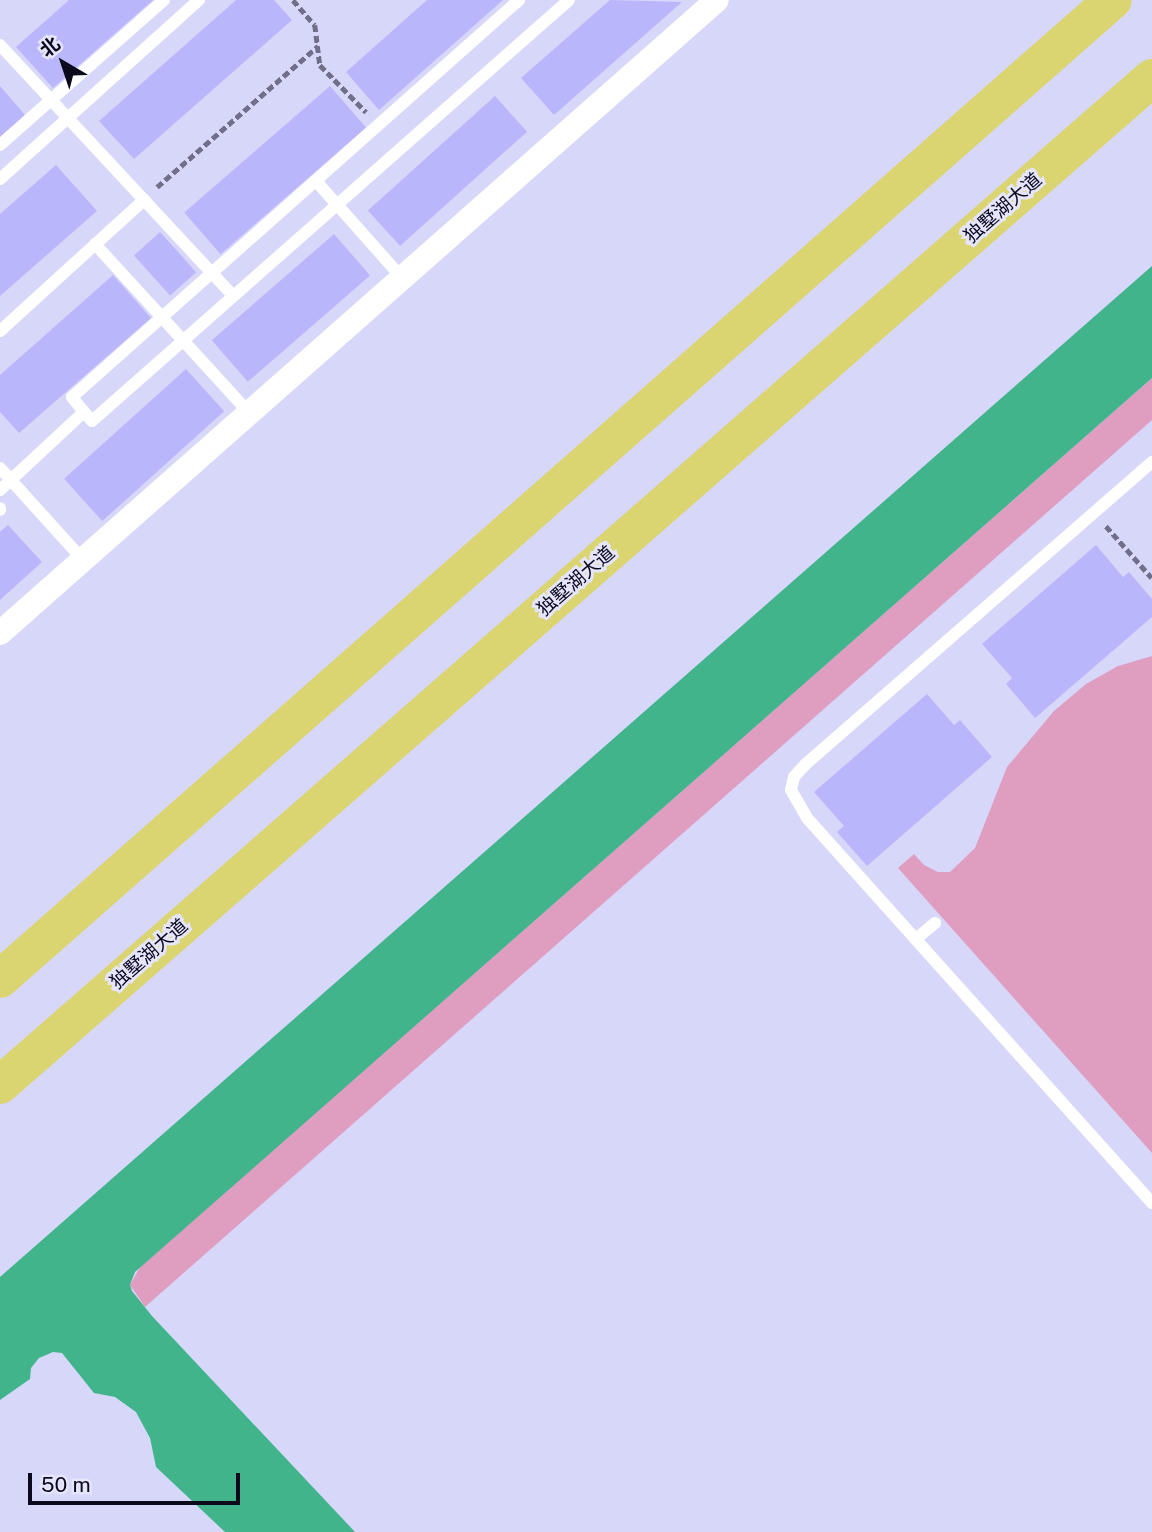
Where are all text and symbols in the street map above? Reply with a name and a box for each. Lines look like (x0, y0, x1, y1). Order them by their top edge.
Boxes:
north arrow (28, 28, 98, 98)
text: 北 (35, 32, 64, 61)
street label: 独墅湖大道 (960, 168, 1046, 248)
street label: 独墅湖大道 (533, 541, 619, 621)
street label: 独墅湖大道 (106, 914, 192, 994)
scale bar (32, 1458, 243, 1502)
text: 50 m (41, 1472, 91, 1497)

